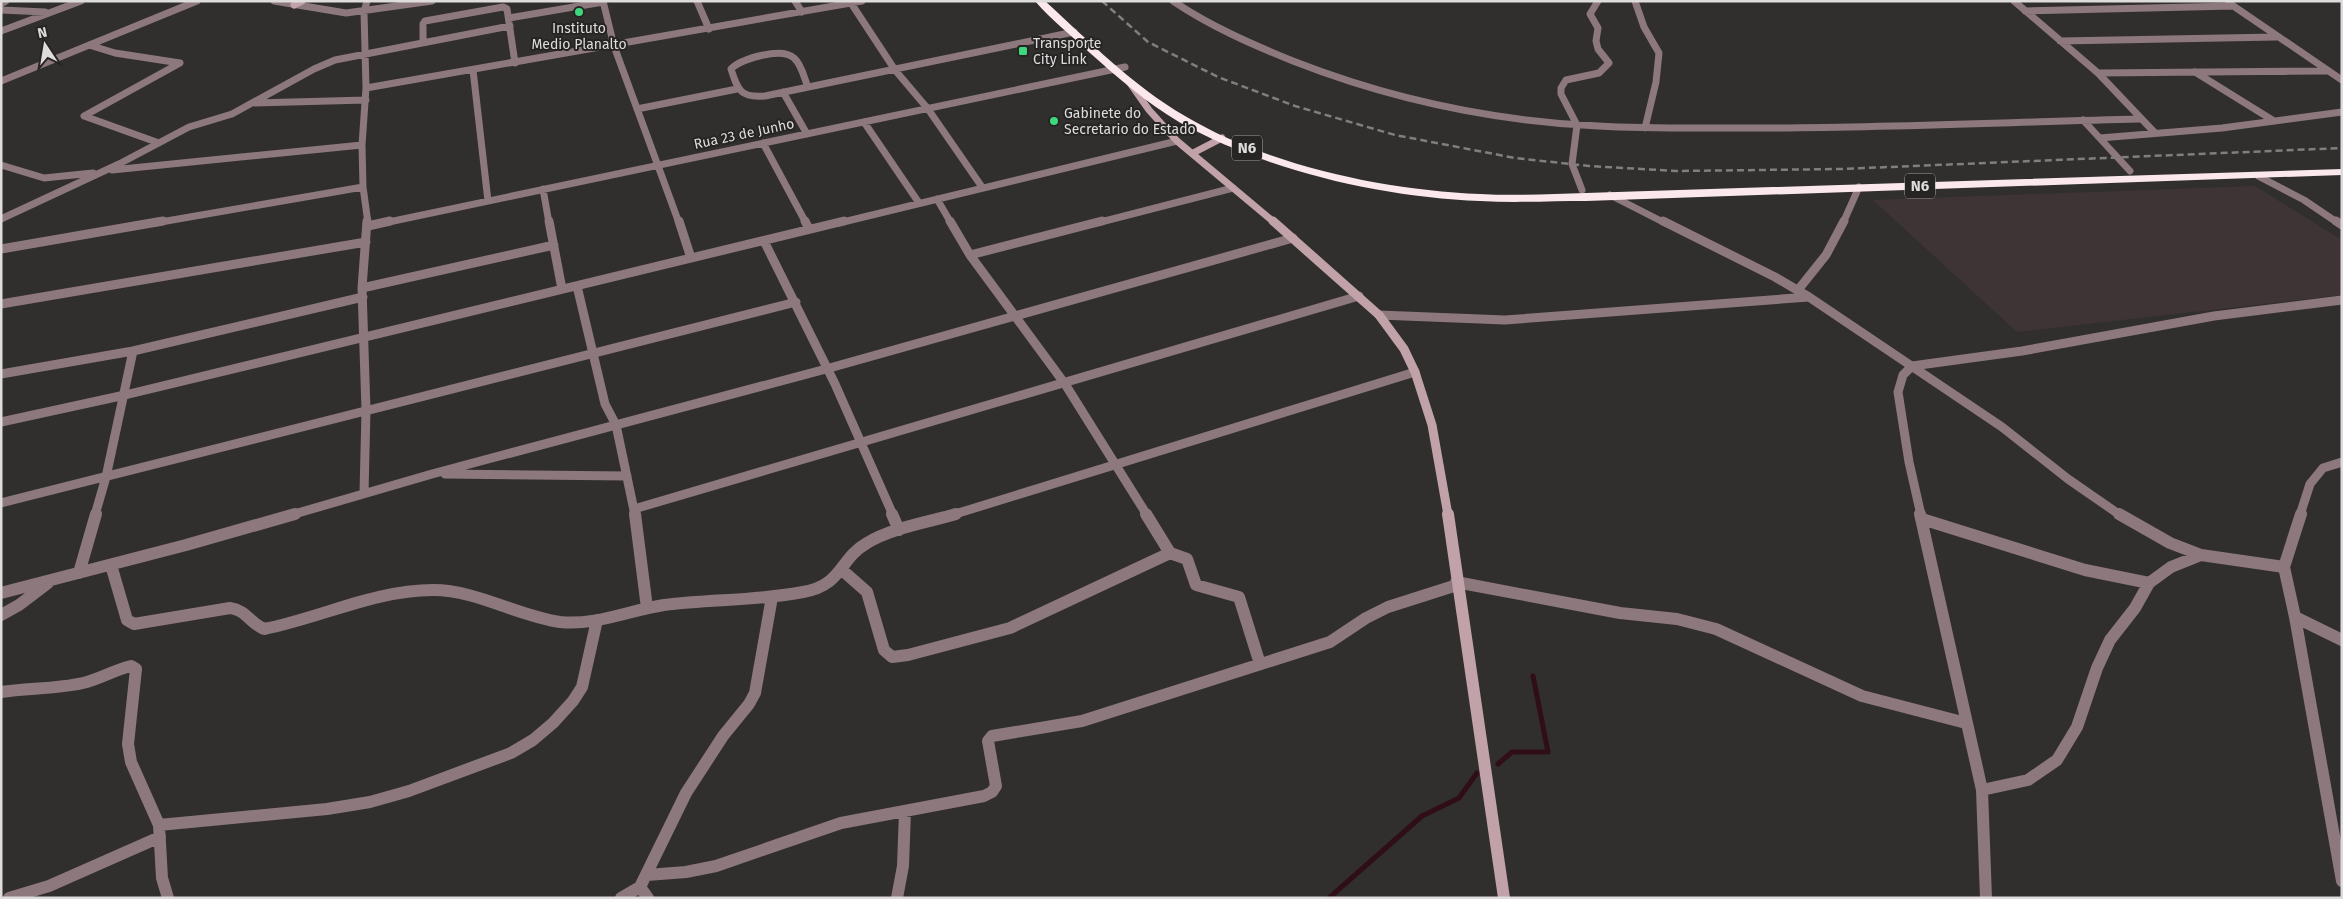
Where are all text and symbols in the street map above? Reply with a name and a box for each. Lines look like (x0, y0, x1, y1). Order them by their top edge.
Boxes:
marker: Instituto Medio Planalto (573, 6, 585, 18)
north arrow (20, 20, 70, 70)
place label: Instituto Medio Planalto (531, 20, 627, 53)
text: N (36, 23, 49, 42)
place label: Transporte City Link (1033, 35, 1101, 68)
marker: Transporte City Link (1017, 45, 1029, 57)
place label: Gabinete do Secretario do Estado (1064, 105, 1196, 138)
street label: Rua 23 de Junho (692, 115, 796, 153)
marker: Gabinete do Secretario do Estado (1048, 115, 1060, 127)
road number: N6 (1232, 136, 1262, 160)
road number: N6 (1905, 174, 1935, 198)

